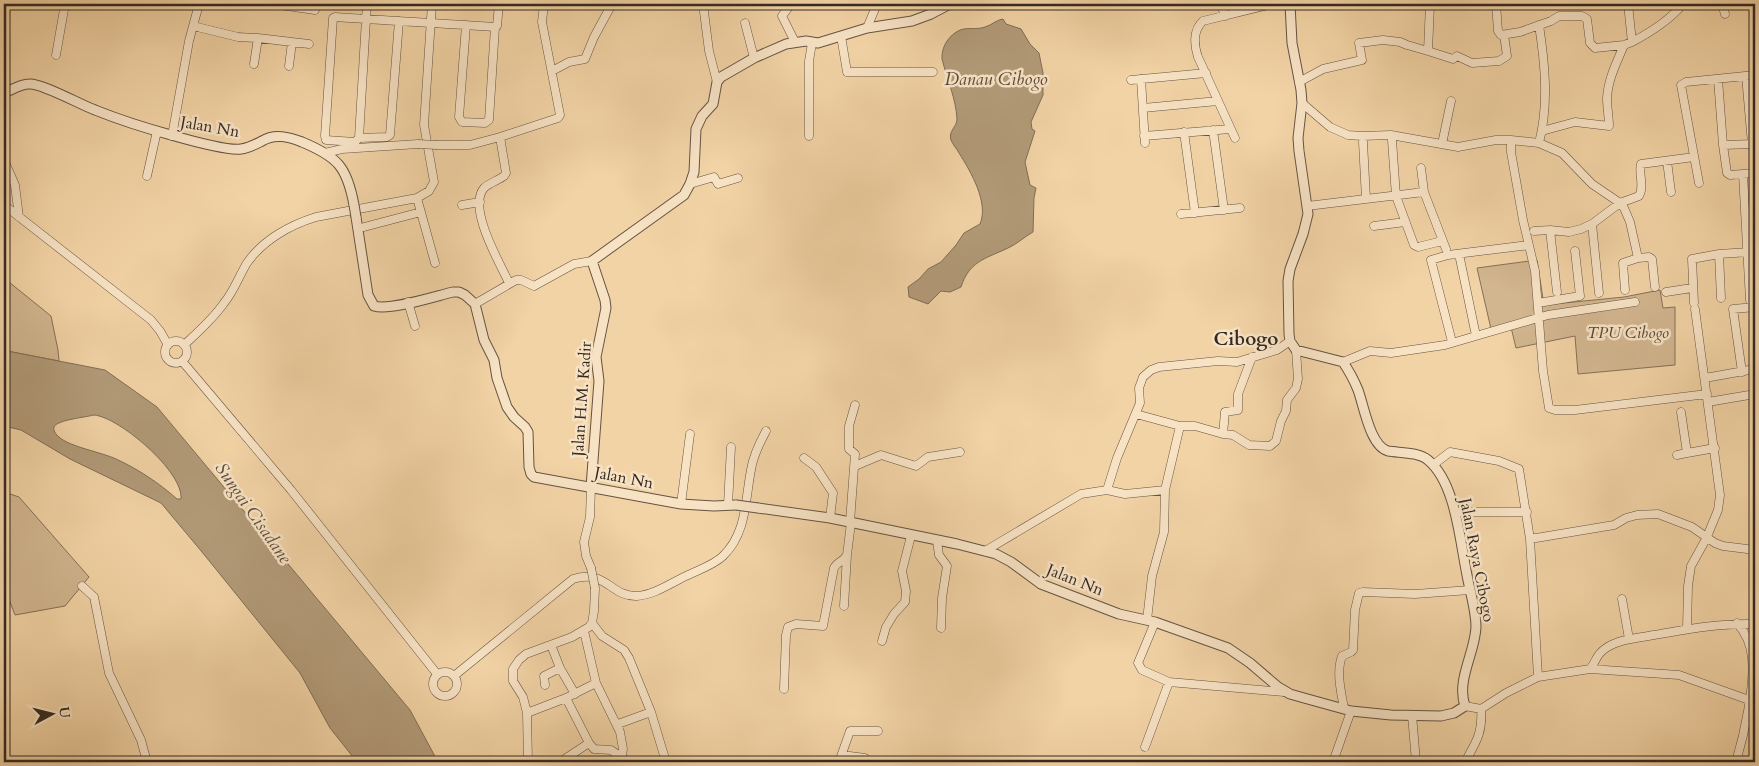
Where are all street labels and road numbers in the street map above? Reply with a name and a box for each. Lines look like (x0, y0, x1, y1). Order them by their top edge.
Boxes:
street label: Jalan Nn (177, 111, 241, 143)
street label: Jalan H.M. Kadir (567, 341, 597, 459)
street label: Jalan Nn (591, 461, 655, 494)
street label: Jalan Raya Cibogo (1454, 494, 1500, 624)
street label: Jalan Nn (1041, 558, 1107, 601)

